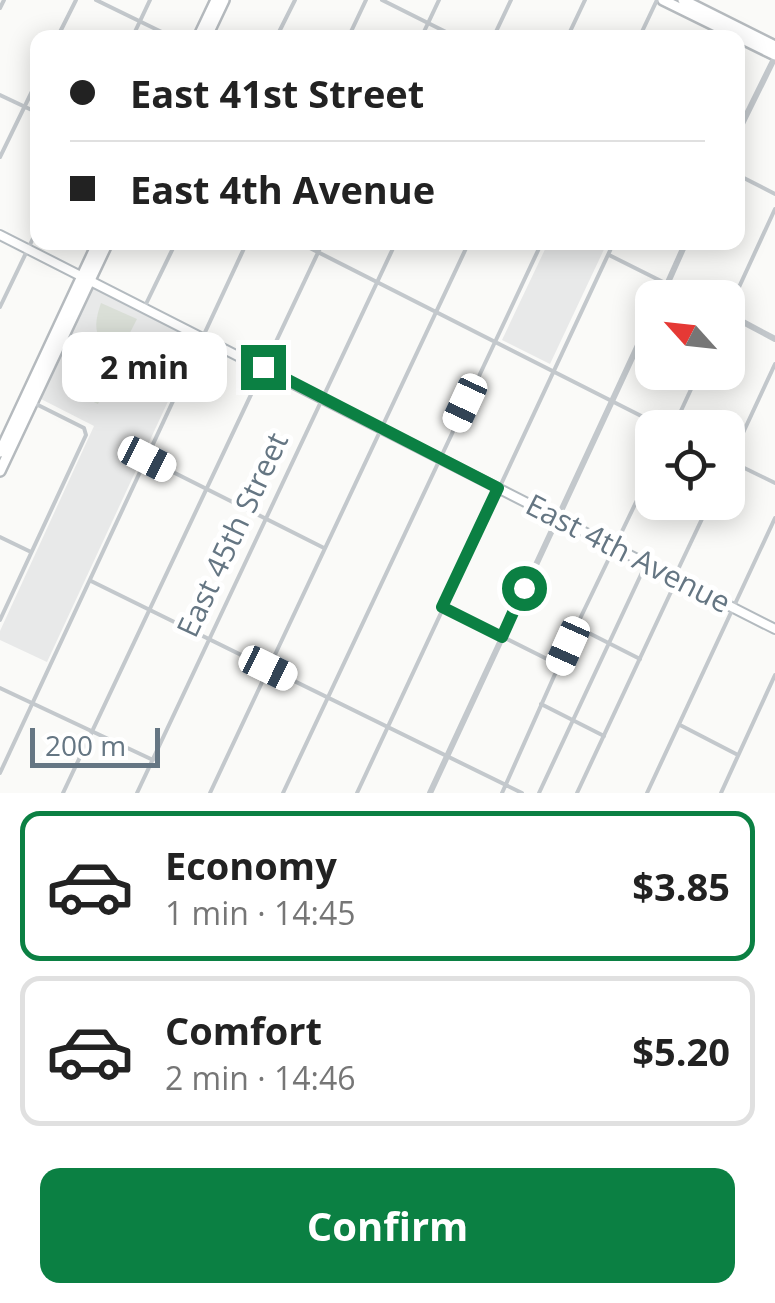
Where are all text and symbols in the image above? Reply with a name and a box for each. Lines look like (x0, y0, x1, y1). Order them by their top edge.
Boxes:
text: East 41st Street (130, 67, 424, 119)
text: East 4th Avenue (130, 163, 435, 215)
north arrow (635, 280, 745, 390)
map controls (635, 280, 745, 520)
callout: 2 min (63, 332, 228, 402)
text: 2 min (100, 345, 189, 388)
route end (241, 345, 286, 390)
car (439, 369, 491, 437)
button: locate (635, 410, 745, 520)
street label: East 45th Street (166, 426, 297, 643)
car (113, 432, 181, 486)
street label: East 4th Avenue (519, 483, 738, 622)
route start (502, 566, 547, 611)
car (542, 612, 594, 680)
car (234, 641, 302, 695)
scale bar (30, 723, 160, 768)
text: 200 m (45, 726, 126, 764)
text: Economy (165, 839, 337, 891)
icon: car (45, 841, 135, 931)
text: $3.85 (632, 860, 730, 912)
text: 1 min · 14:45 (165, 891, 356, 934)
text: Comfort (165, 1004, 322, 1056)
icon: car (45, 1006, 135, 1096)
text: $5.20 (632, 1025, 730, 1077)
text: 2 min · 14:46 (165, 1056, 356, 1099)
button: Confirm (40, 1168, 735, 1283)

